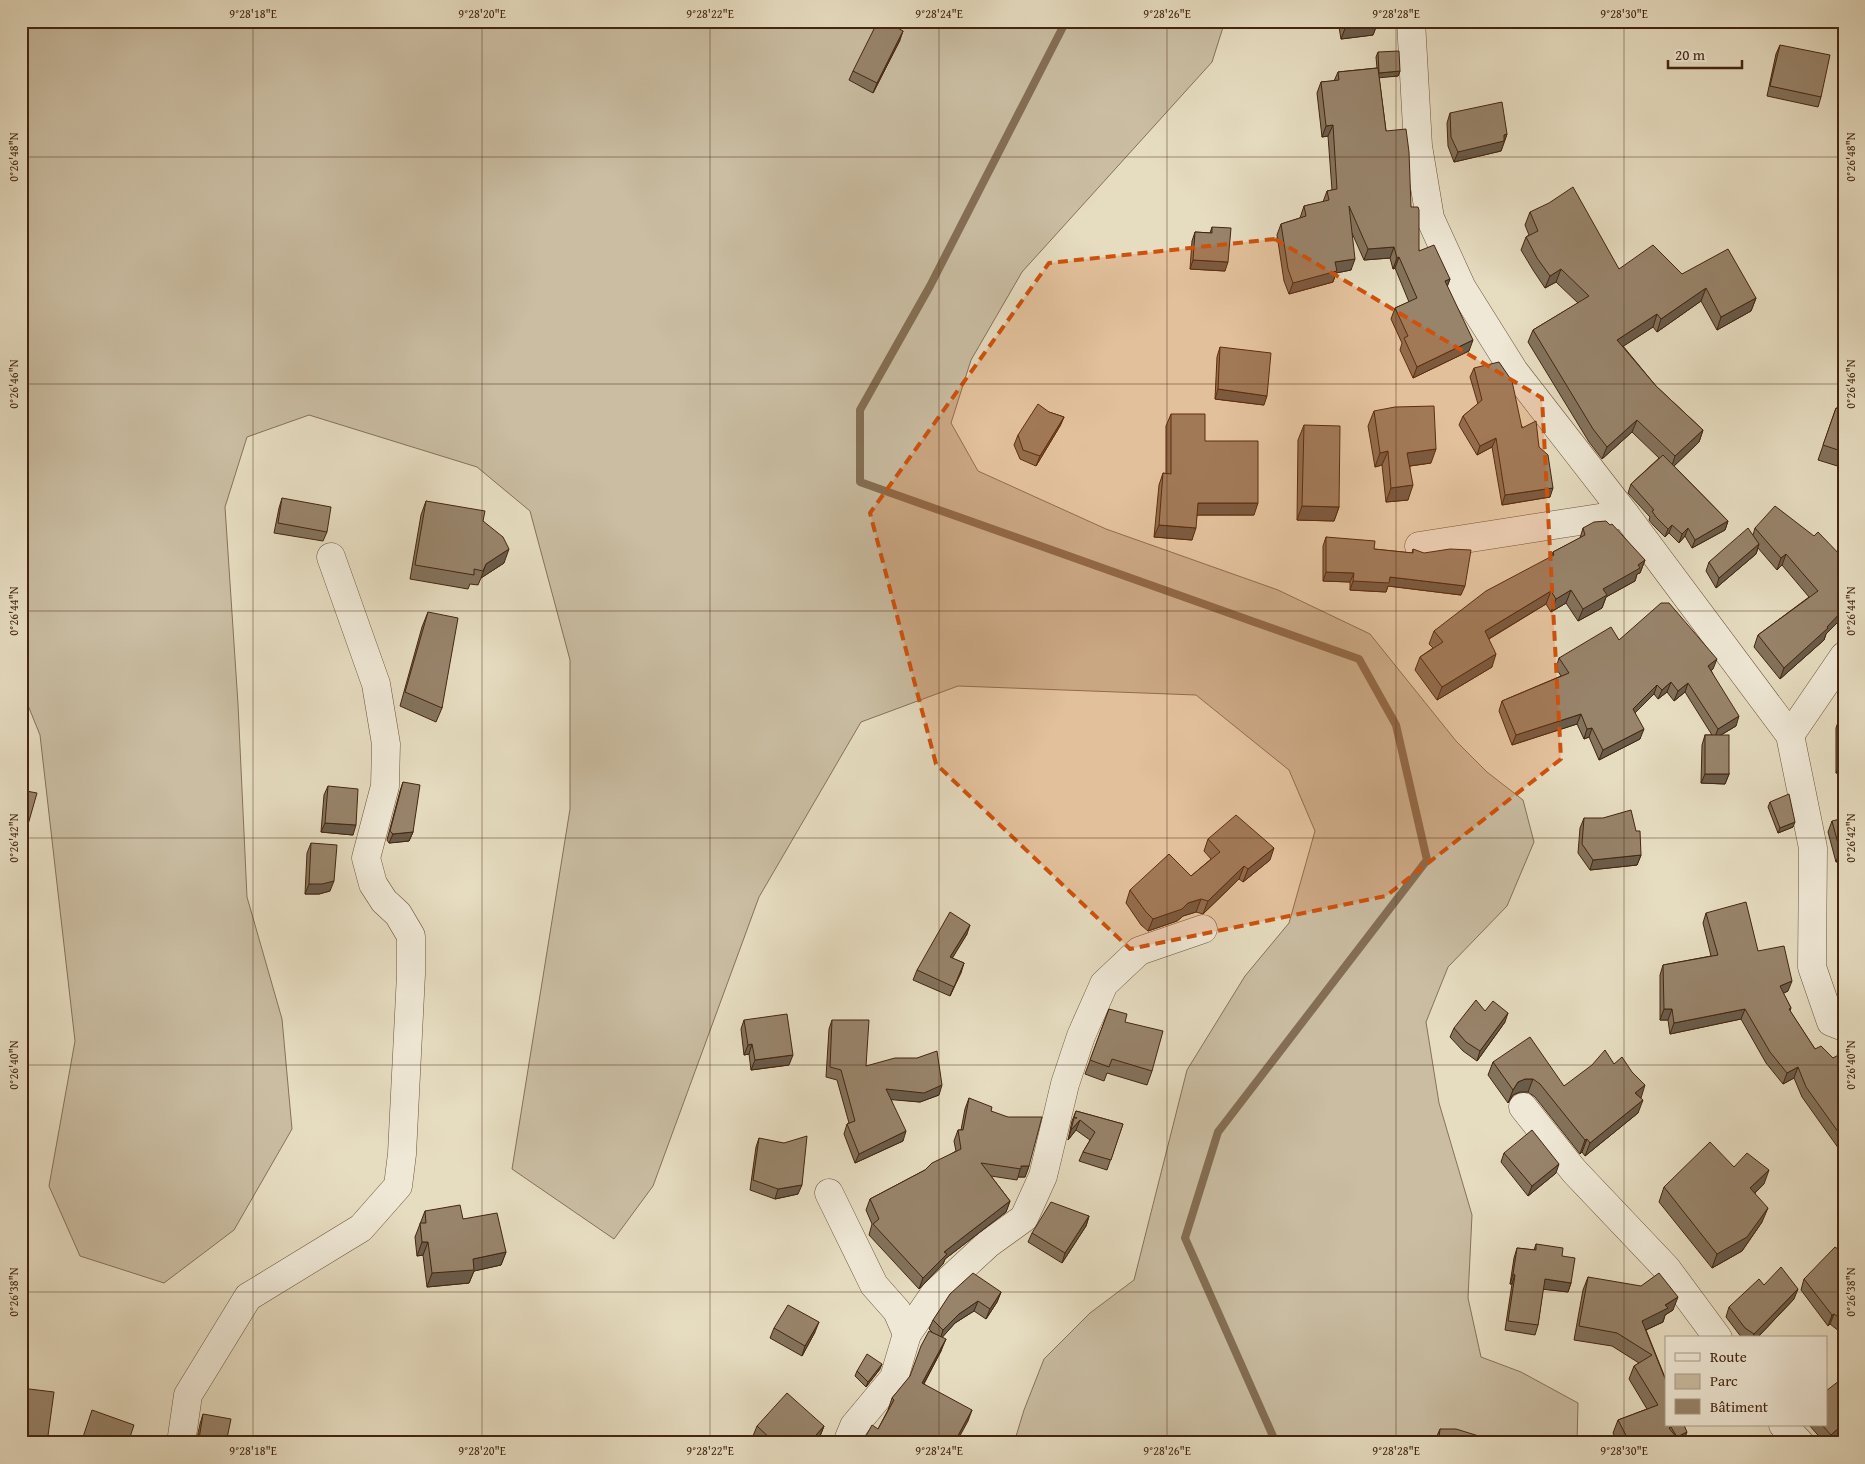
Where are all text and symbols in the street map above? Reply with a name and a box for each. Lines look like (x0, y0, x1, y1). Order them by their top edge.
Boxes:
text: 9°28'18"E (229, 5, 277, 22)
text: 9°28'20"E (458, 5, 506, 22)
text: 9°28'22"E (686, 5, 734, 22)
text: 9°28'24"E (915, 5, 963, 22)
text: 9°28'26"E (1143, 5, 1191, 22)
text: 9°28'28"E (1372, 5, 1420, 22)
text: 9°28'30"E (1600, 5, 1648, 22)
scale bar (1668, 38, 1741, 70)
text: 20 m (1675, 44, 1706, 65)
text: 0°26'48"N (5, 132, 22, 182)
text: 0°26'48"N (1842, 132, 1859, 182)
text: 0°26'46"N (5, 359, 22, 409)
text: 0°26'46"N (1842, 359, 1859, 409)
text: 0°26'44"N (5, 586, 22, 636)
text: 0°26'44"N (1842, 586, 1859, 636)
text: 0°26'42"N (5, 813, 22, 863)
text: 0°26'42"N (1842, 813, 1859, 863)
text: 0°26'40"N (5, 1040, 22, 1090)
text: 0°26'40"N (1842, 1040, 1859, 1090)
text: 0°26'38"N (5, 1267, 22, 1317)
text: 0°26'38"N (1842, 1267, 1859, 1317)
legend (1665, 1336, 1828, 1426)
text: Route (1710, 1346, 1747, 1367)
text: Parc (1710, 1370, 1738, 1391)
text: Bâtiment (1710, 1396, 1769, 1417)
text: 9°28'18"E (229, 1442, 277, 1459)
text: 9°28'20"E (458, 1442, 506, 1459)
text: 9°28'22"E (686, 1442, 734, 1459)
text: 9°28'24"E (915, 1442, 963, 1459)
text: 9°28'26"E (1143, 1442, 1191, 1459)
text: 9°28'28"E (1372, 1442, 1420, 1459)
text: 9°28'30"E (1600, 1442, 1648, 1459)

